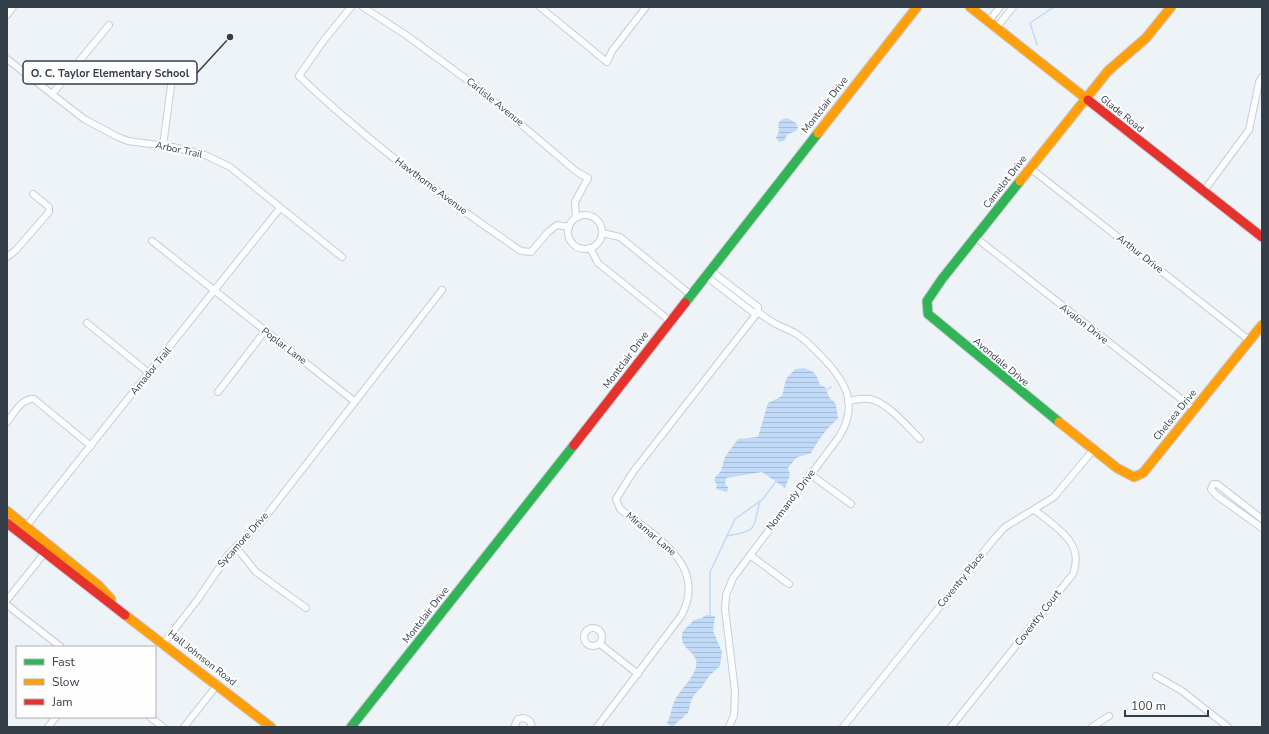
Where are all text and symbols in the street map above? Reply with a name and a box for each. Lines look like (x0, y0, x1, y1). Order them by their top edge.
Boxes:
callout: O. C. Taylor Elementary School (23, 61, 197, 84)
text: O. C. Taylor Elementary School (31, 66, 190, 81)
street label: Carlisle Avenue (463, 74, 527, 130)
street label: Montclair Drive (798, 74, 852, 136)
street label: Glade Road (1097, 92, 1147, 136)
street label: Arbor Trail (154, 138, 204, 162)
street label: Camelot Drive (980, 152, 1030, 212)
street label: Hawthorne Avenue (392, 154, 470, 218)
street label: Arthur Drive (1114, 231, 1166, 277)
street label: Avalon Drive (1057, 301, 1111, 347)
street label: Poplar Lane (258, 324, 310, 368)
street label: Montclair Drive (600, 329, 652, 391)
street label: Avondale Drive (970, 334, 1032, 390)
street label: Amador Trail (127, 344, 175, 398)
street label: Chelsea Drive (1150, 386, 1200, 444)
street label: Normandy Drive (763, 466, 819, 534)
street label: Sycamore Drive (214, 509, 272, 571)
street label: Miramar Lane (623, 509, 679, 559)
street label: Coventry Place (934, 549, 988, 611)
street label: Montclair Drive (399, 584, 453, 646)
street label: Coventry Court (1012, 587, 1065, 649)
street label: Hall Johnson Road (165, 627, 239, 689)
legend (16, 646, 156, 718)
text: Fast (52, 654, 75, 670)
text: Slow (52, 674, 80, 690)
scale bar (1125, 692, 1208, 718)
text: Jam (51, 694, 73, 710)
text: 100 m (1131, 698, 1166, 714)

